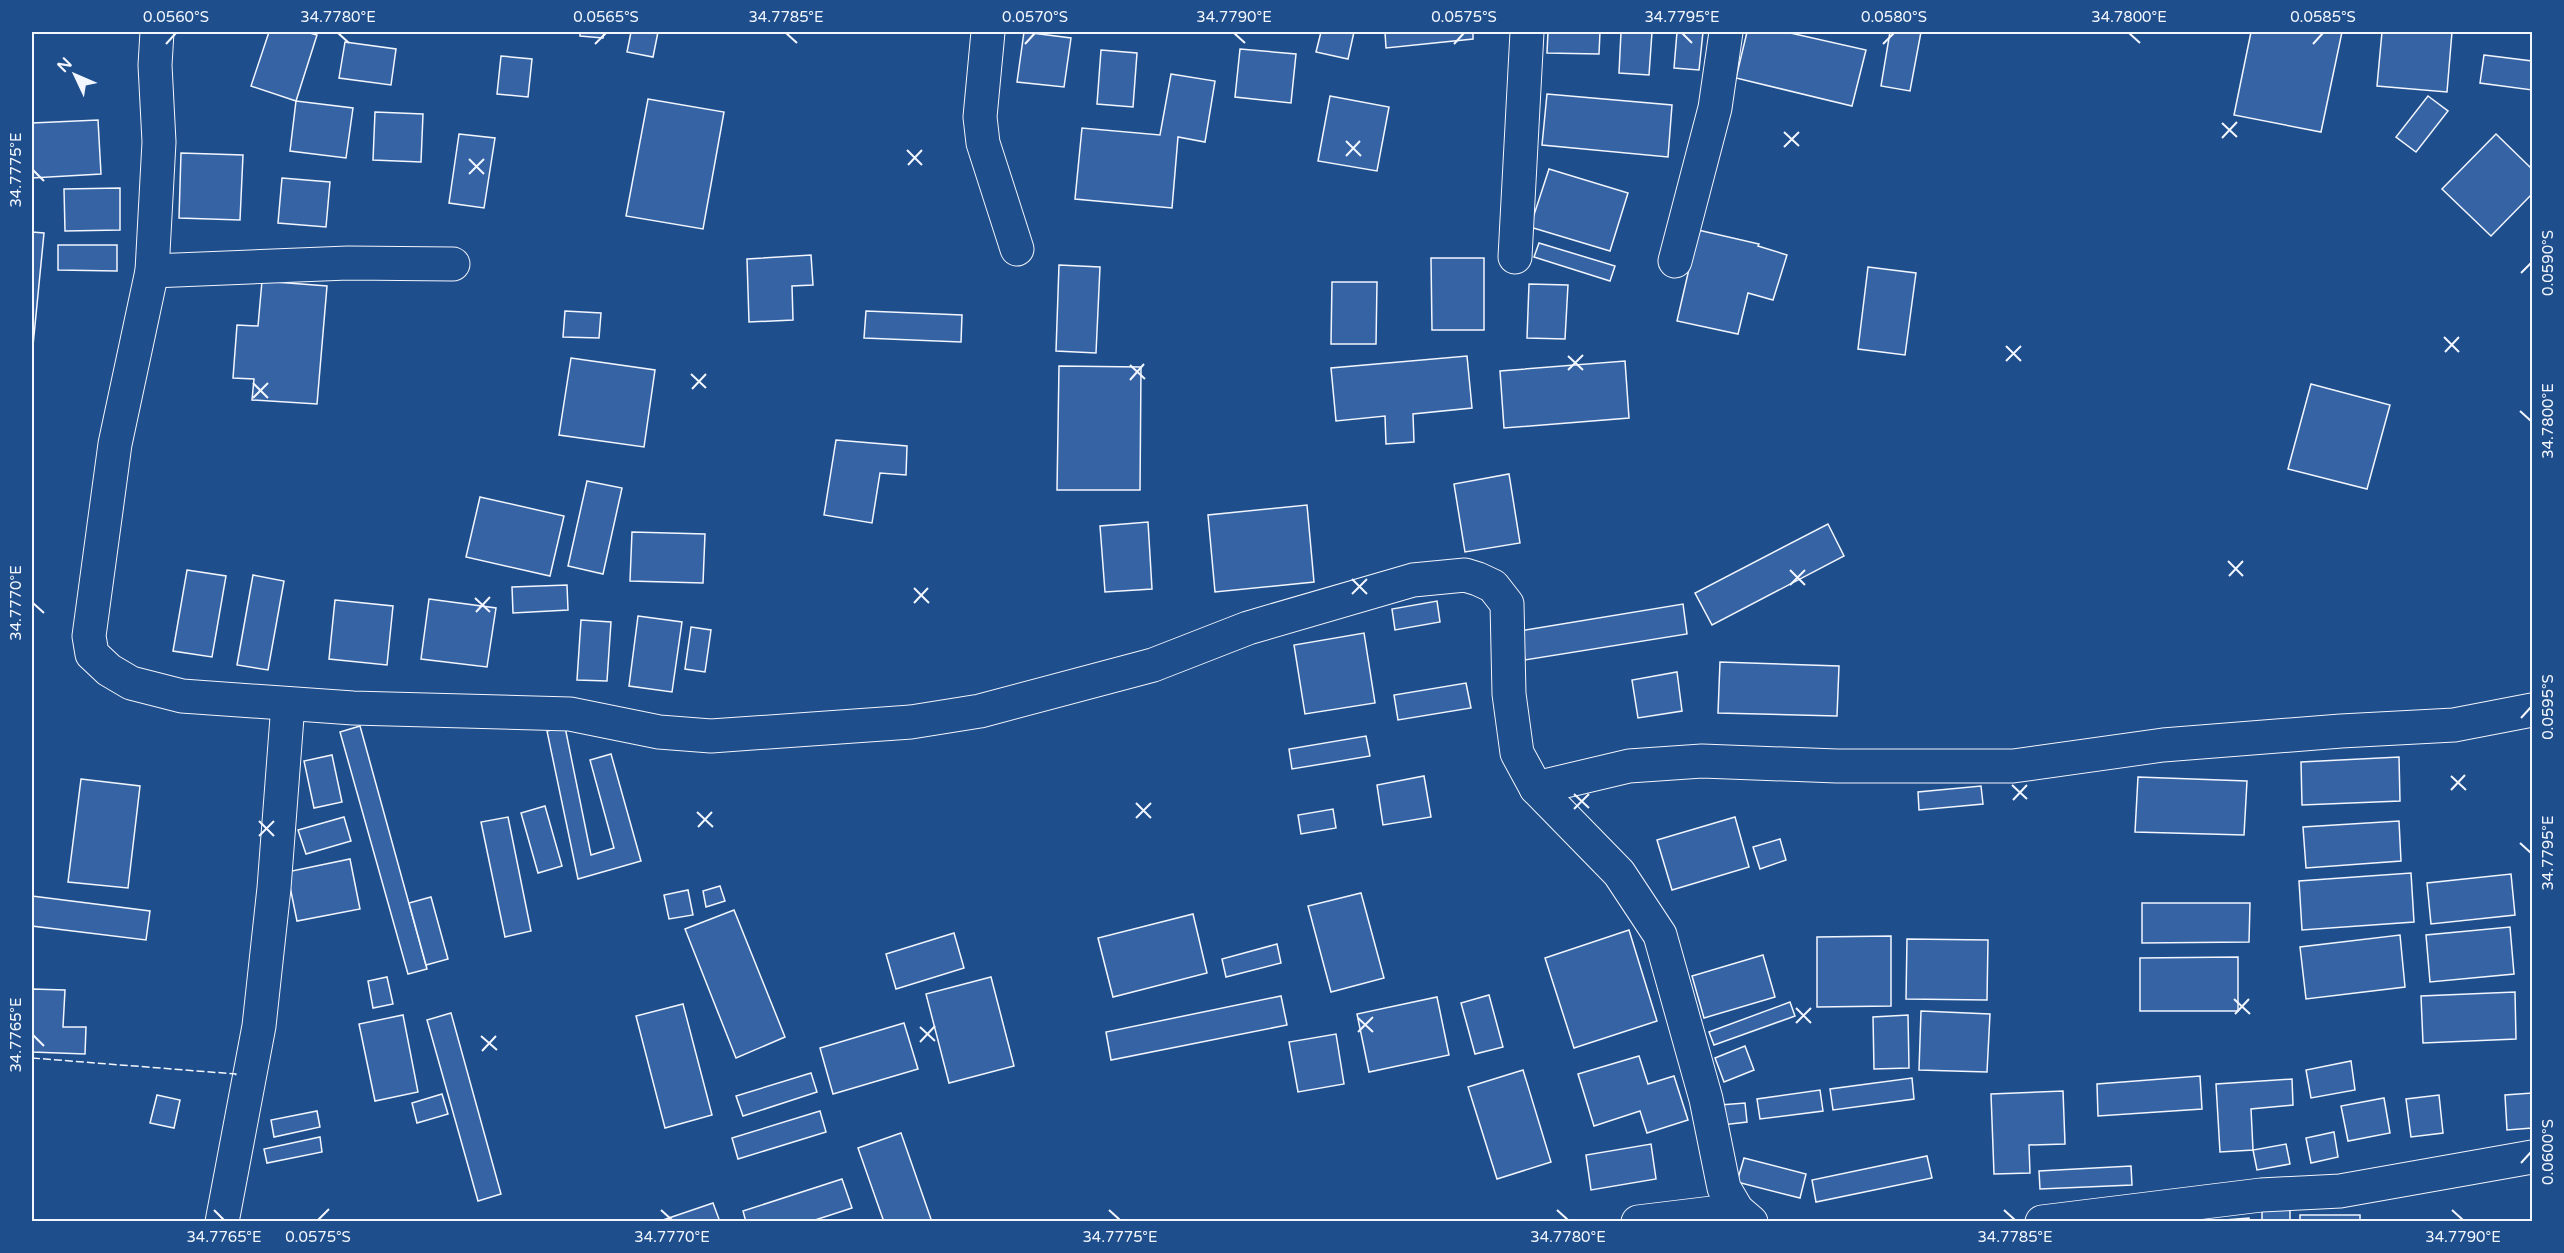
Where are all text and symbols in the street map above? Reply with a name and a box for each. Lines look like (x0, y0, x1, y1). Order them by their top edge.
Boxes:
text: 0.0560°S (143, 8, 209, 26)
text: 34.7780°E (300, 8, 376, 26)
text: 0.0565°S (573, 8, 639, 26)
text: 34.7785°E (748, 8, 824, 26)
text: 0.0570°S (1002, 8, 1068, 26)
text: 34.7790°E (1196, 8, 1272, 26)
text: 0.0575°S (1431, 8, 1497, 26)
text: 34.7795°E (1644, 8, 1720, 26)
text: 0.0580°S (1861, 8, 1927, 26)
text: 34.7800°E (2091, 8, 2167, 26)
text: 0.0585°S (2290, 8, 2356, 26)
north arrow (45, 45, 105, 105)
text: N (53, 54, 77, 77)
text: 34.7775°E (7, 132, 25, 208)
text: 0.0590°S (2539, 230, 2557, 296)
text: 34.7800°E (2539, 383, 2557, 459)
text: 34.7770°E (7, 565, 25, 641)
text: 0.0595°S (2539, 674, 2557, 740)
text: 34.7795°E (2539, 815, 2557, 891)
text: 34.7765°E (7, 997, 25, 1073)
text: 0.0600°S (2539, 1119, 2557, 1185)
text: 34.7765°E (186, 1228, 262, 1246)
text: 0.0575°S (285, 1228, 351, 1246)
text: 34.7770°E (634, 1228, 710, 1246)
text: 34.7775°E (1082, 1228, 1158, 1246)
text: 34.7780°E (1530, 1228, 1606, 1246)
text: 34.7785°E (1977, 1228, 2053, 1246)
text: 34.7790°E (2425, 1228, 2501, 1246)

